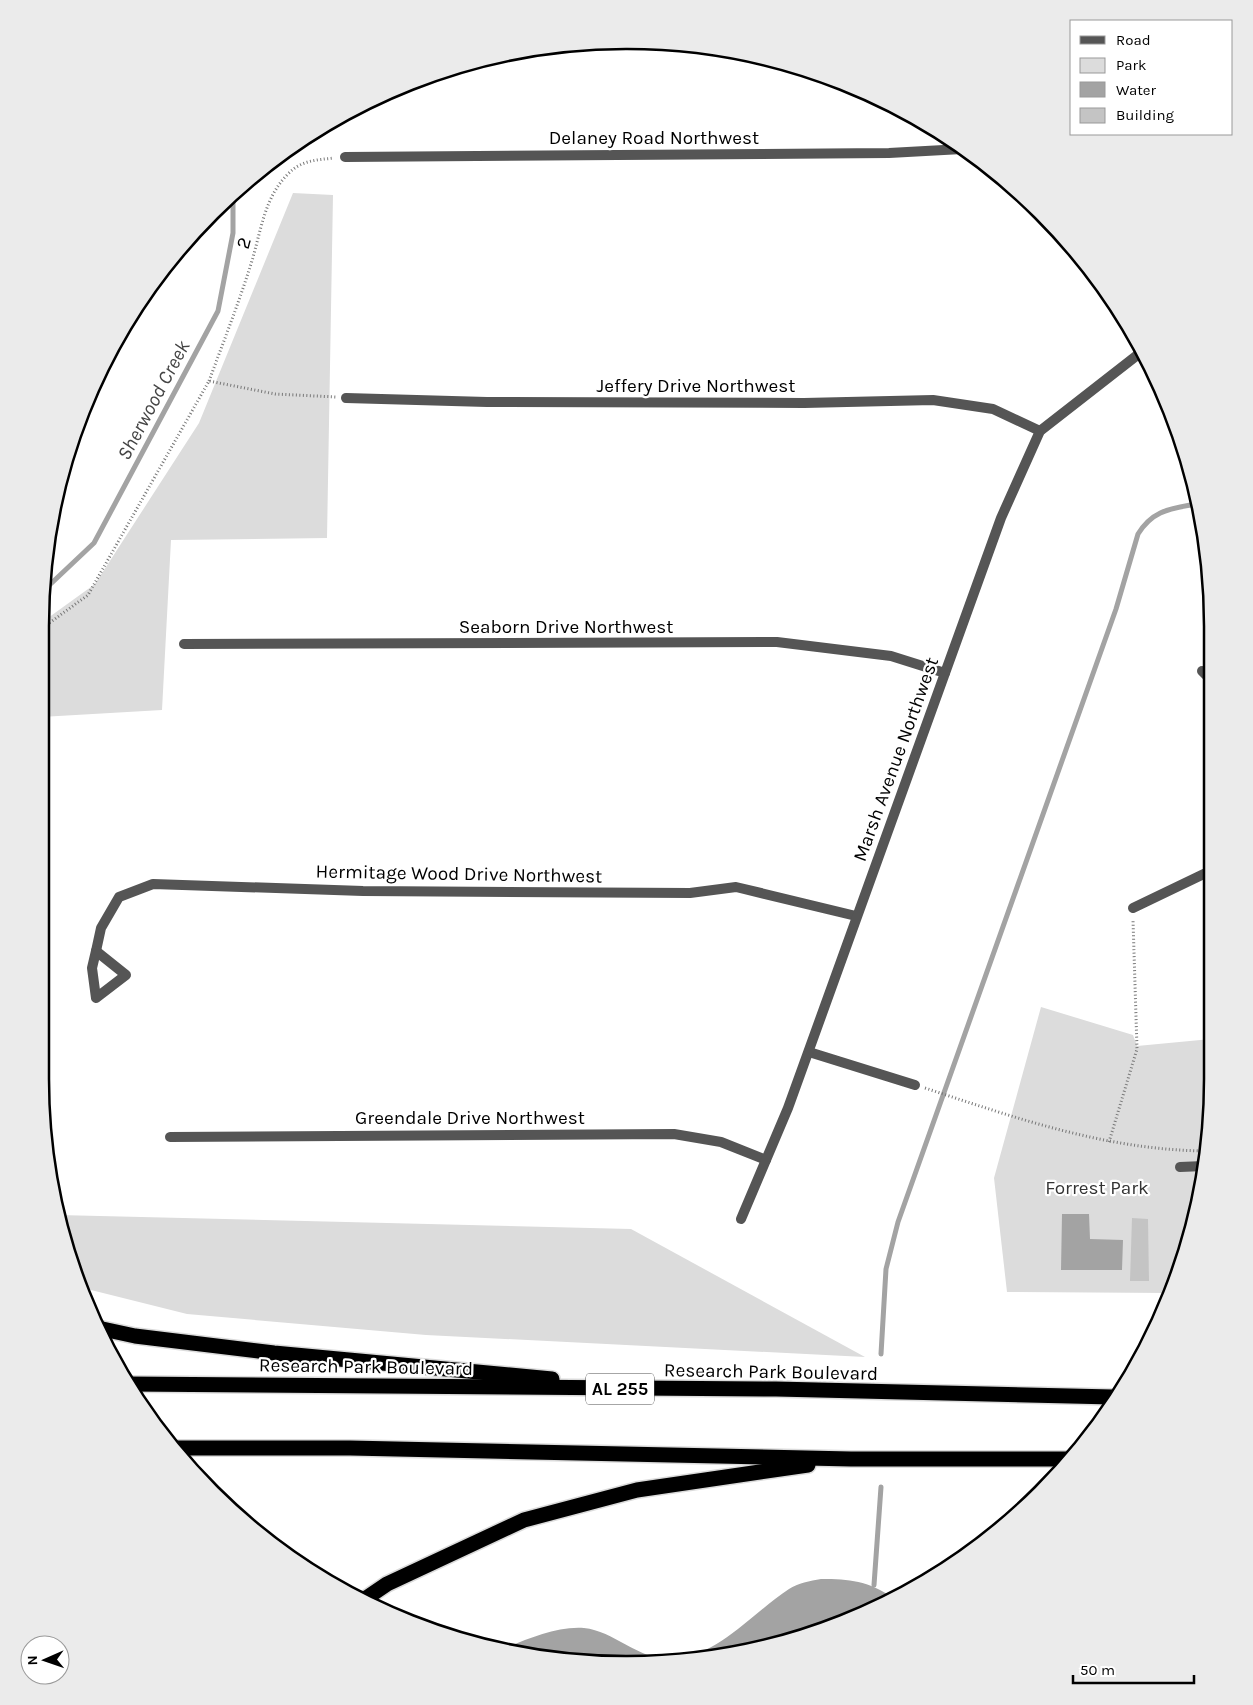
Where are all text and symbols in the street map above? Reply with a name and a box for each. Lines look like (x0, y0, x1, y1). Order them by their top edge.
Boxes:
legend (1070, 20, 1233, 135)
text: Road (1116, 31, 1151, 49)
text: Park (1116, 56, 1146, 74)
text: Water (1116, 81, 1157, 99)
text: Building (1116, 106, 1174, 124)
street label: Delaney Road Northwest (549, 127, 759, 149)
street label: 2 (232, 235, 256, 251)
water label: Sherwood Creek (112, 336, 195, 464)
street label: Jeffery Drive Northwest (597, 375, 795, 397)
street label: Seaborn Drive Northwest (459, 616, 673, 638)
street label: Marsh Avenue Northwest (849, 654, 943, 865)
street label: Hermitage Wood Drive Northwest (315, 860, 602, 887)
street label: Greendale Drive Northwest (355, 1107, 585, 1129)
park label: Forrest Park (1045, 1177, 1149, 1199)
street label: Research Park Boulevard (259, 1354, 473, 1380)
street label: Research Park Boulevard (664, 1359, 878, 1385)
road number: AL 255 (586, 1374, 654, 1405)
north arrow (20, 1635, 70, 1685)
scale bar (1073, 1652, 1194, 1684)
text: N (24, 1655, 41, 1666)
text: 50 m (1080, 1661, 1115, 1679)

